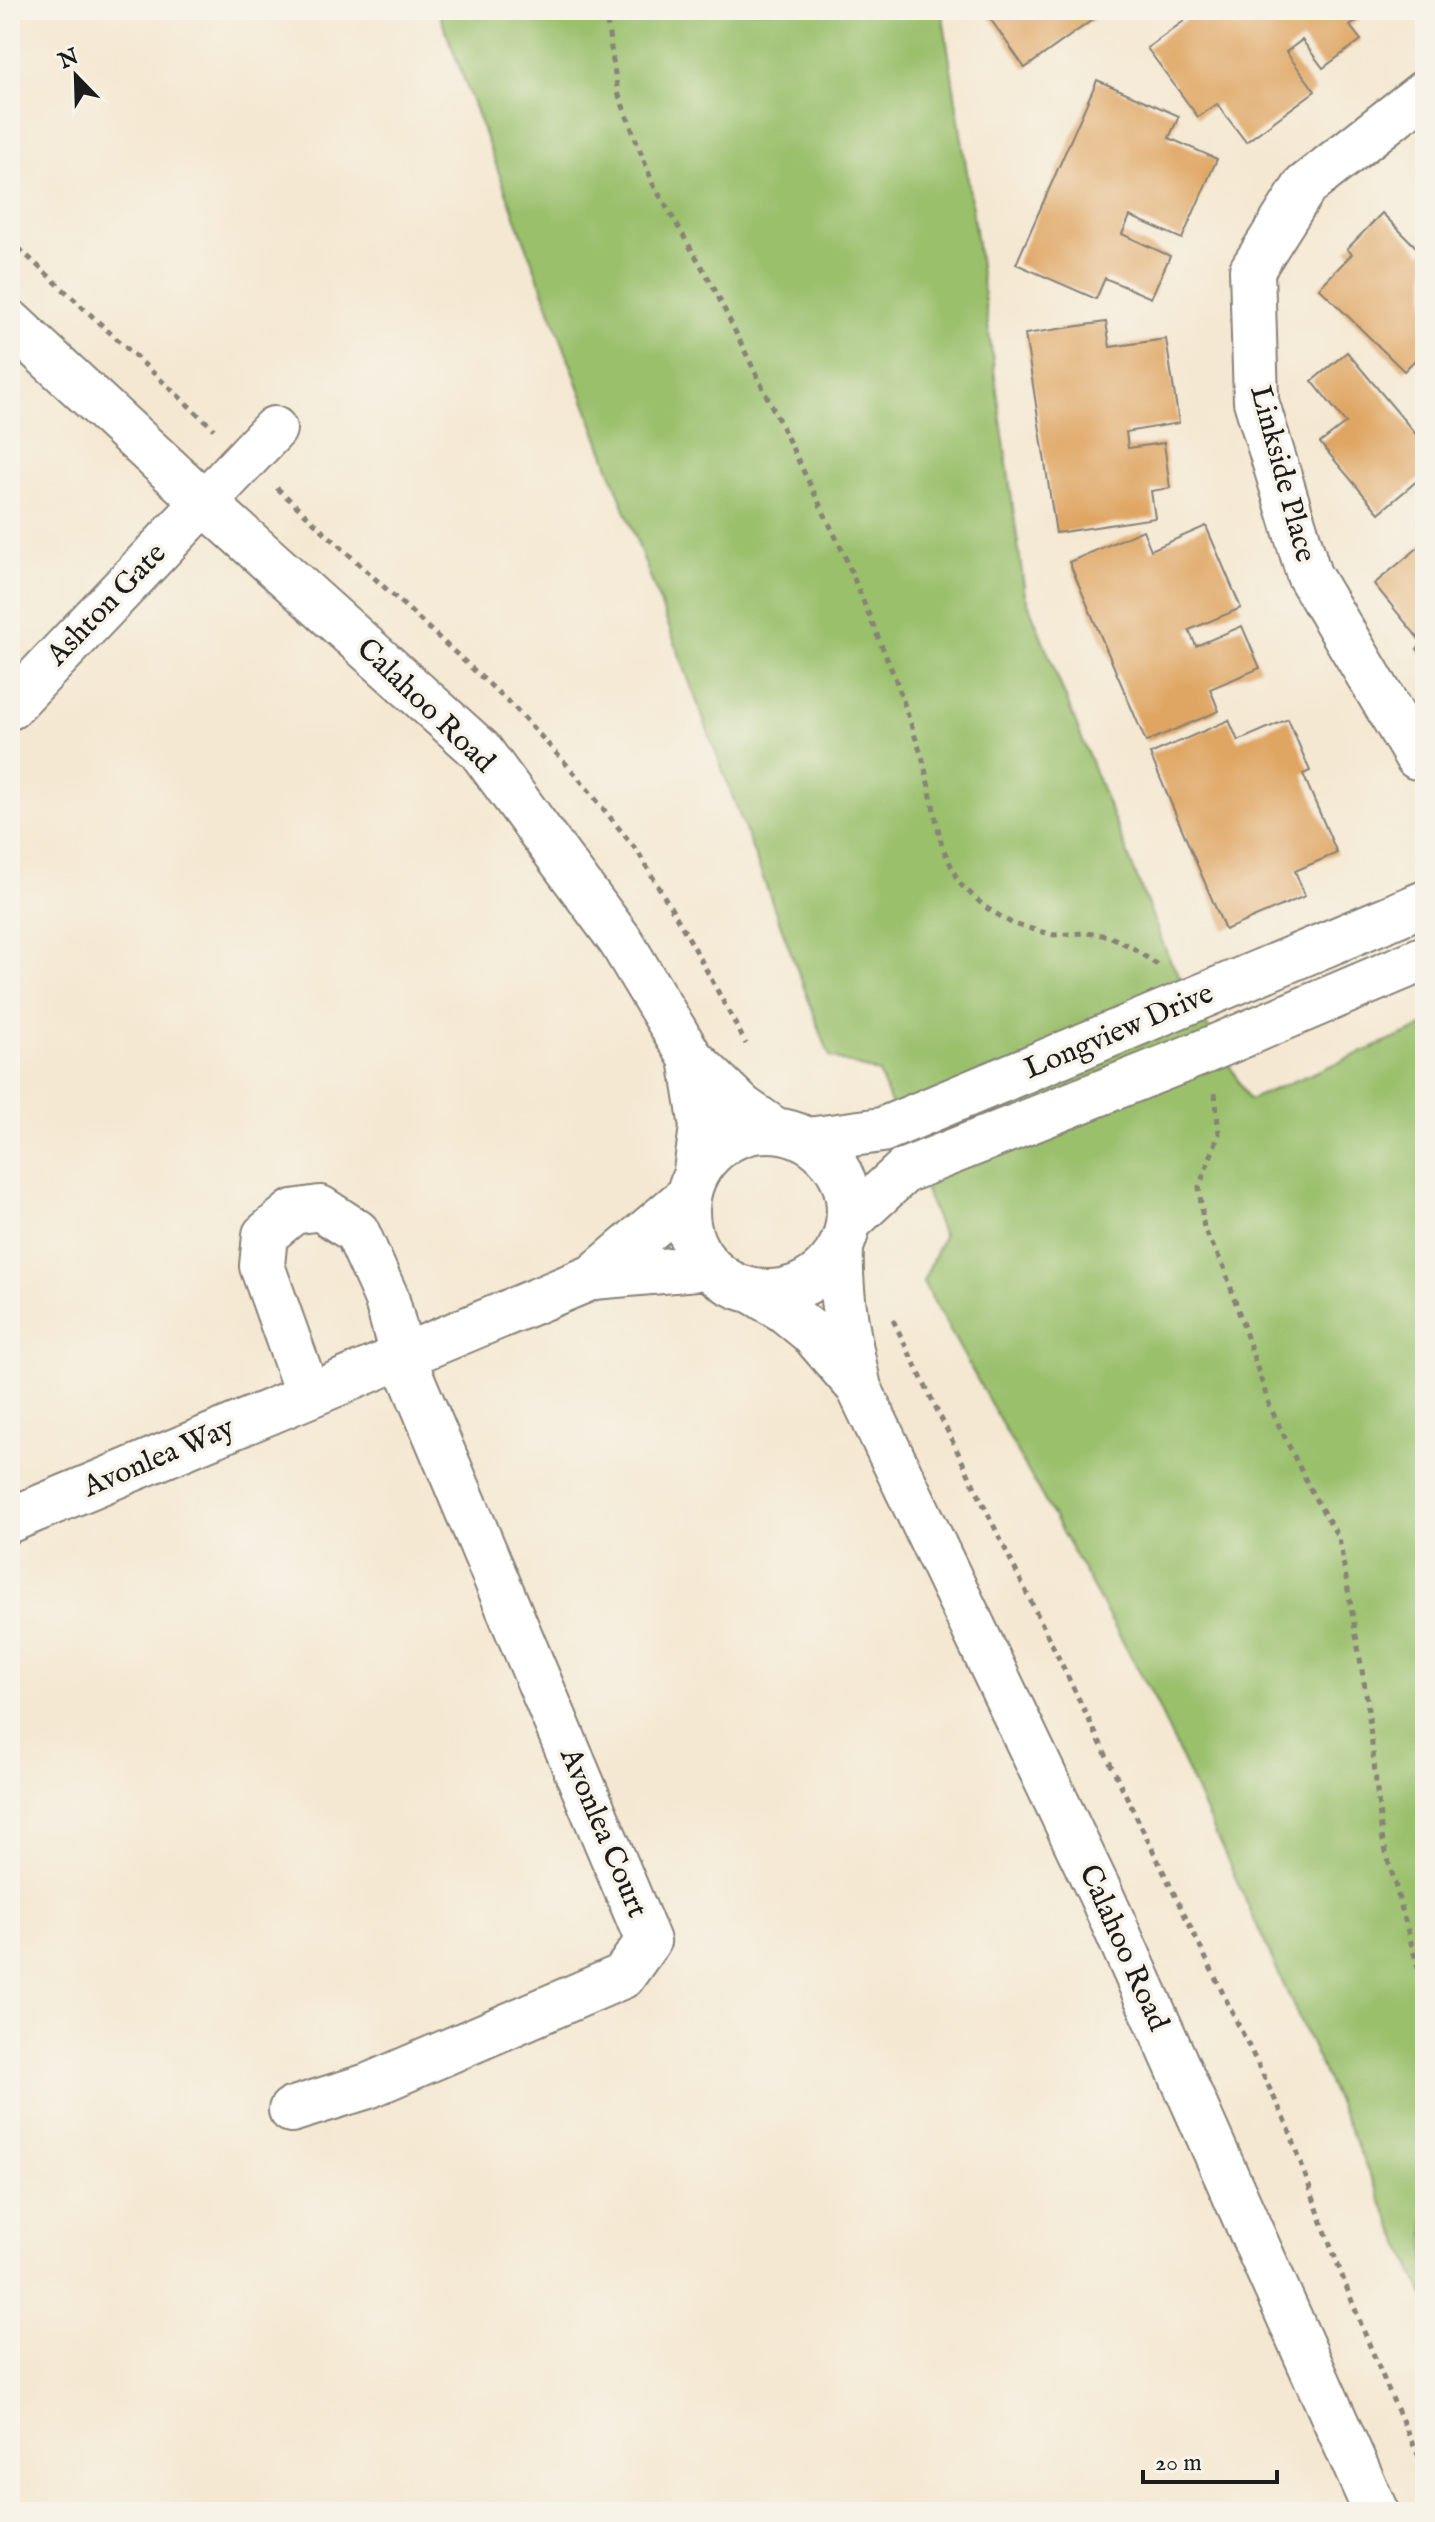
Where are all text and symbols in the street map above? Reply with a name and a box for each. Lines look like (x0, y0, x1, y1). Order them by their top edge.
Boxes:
north arrow (36, 36, 116, 116)
text: N (54, 43, 83, 76)
street label: Linkside Place (1240, 382, 1324, 566)
street label: Ashton Gate (38, 536, 175, 675)
street label: Calahoo Road (348, 630, 503, 782)
street label: Longview Drive (1019, 975, 1219, 1089)
street label: Avonlea Way (77, 1409, 240, 1507)
street label: Avonlea Court (550, 1742, 656, 1923)
street label: Calahoo Road (1069, 1859, 1177, 2038)
scale bar (1143, 2434, 1277, 2484)
text: 20 m (1155, 2448, 1202, 2479)

